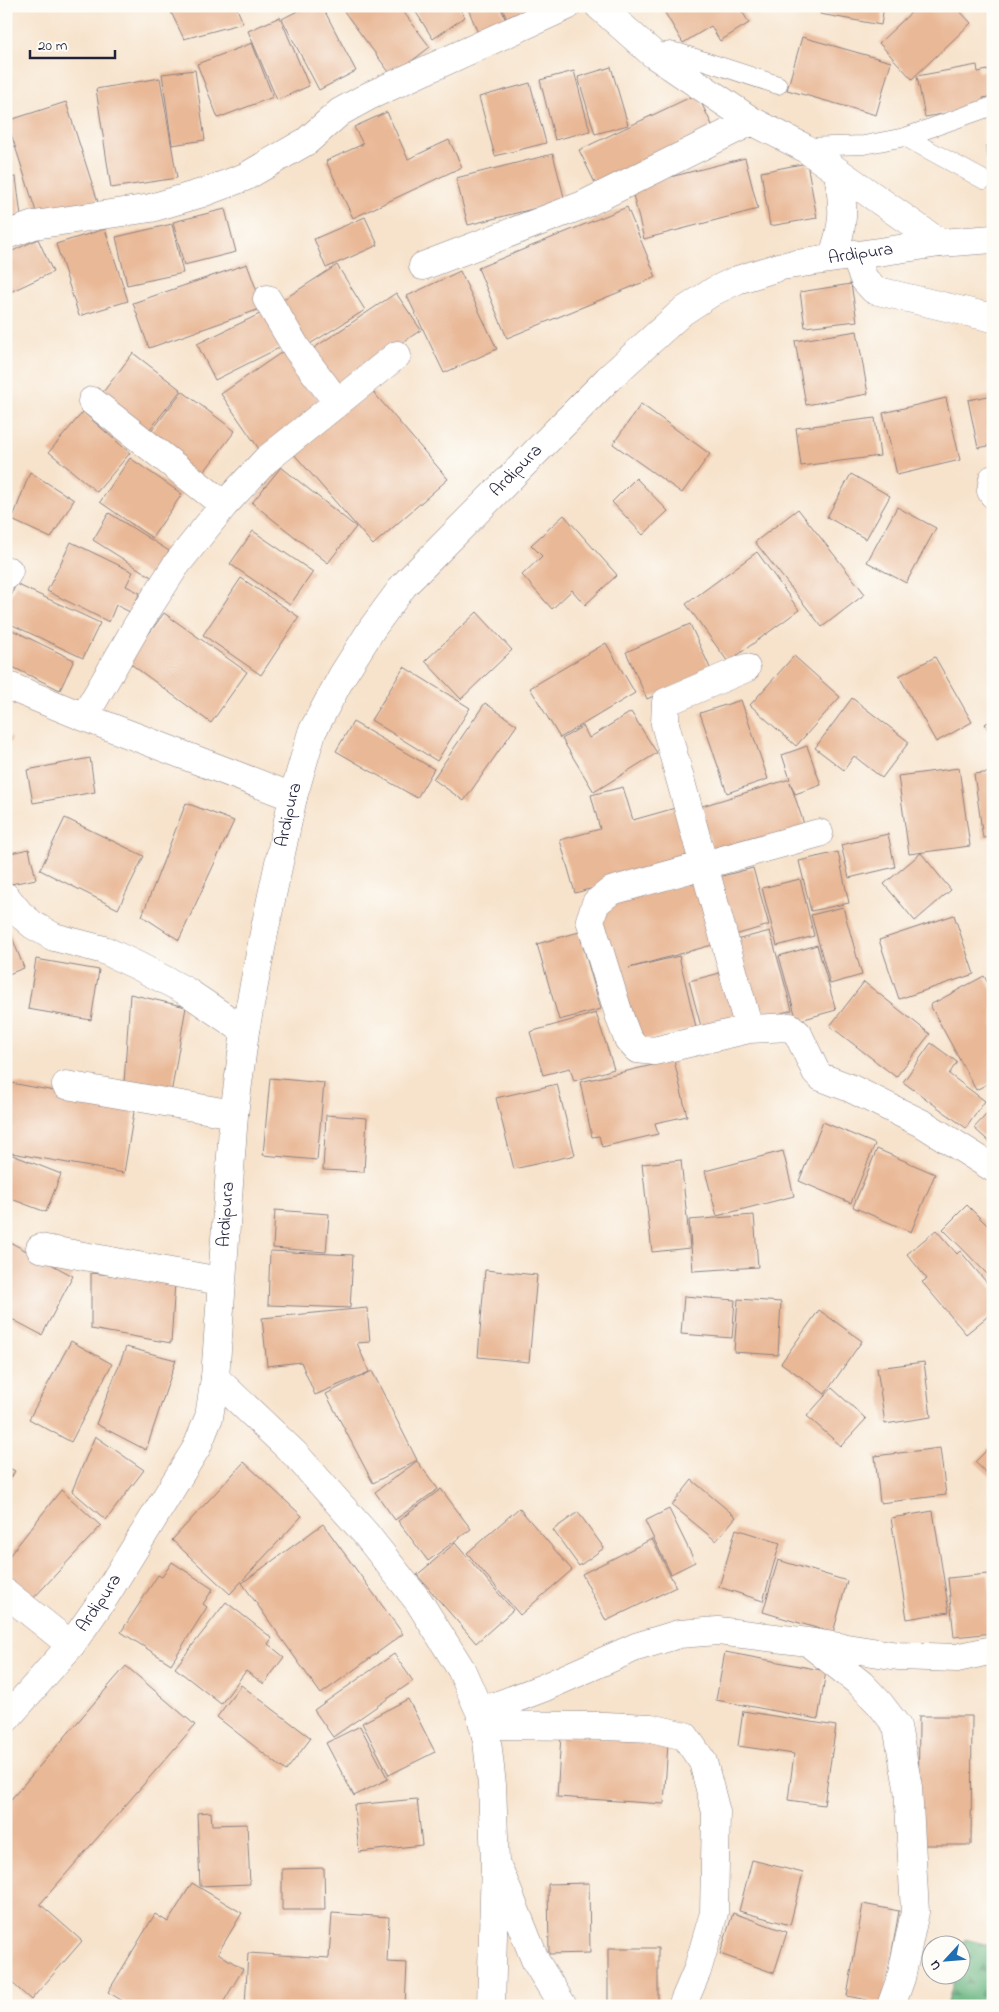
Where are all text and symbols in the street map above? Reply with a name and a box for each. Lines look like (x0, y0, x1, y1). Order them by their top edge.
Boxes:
scale bar (30, 28, 115, 60)
text: 20 m (38, 35, 68, 57)
street label: Ardipura (827, 237, 895, 272)
street label: Ardipura (484, 439, 549, 504)
street label: Ardipura (270, 780, 310, 850)
street label: Ardipura (211, 1181, 242, 1248)
street label: Ardipura (71, 1569, 129, 1638)
north arrow (922, 1934, 972, 1984)
text: U (924, 1956, 947, 1974)

